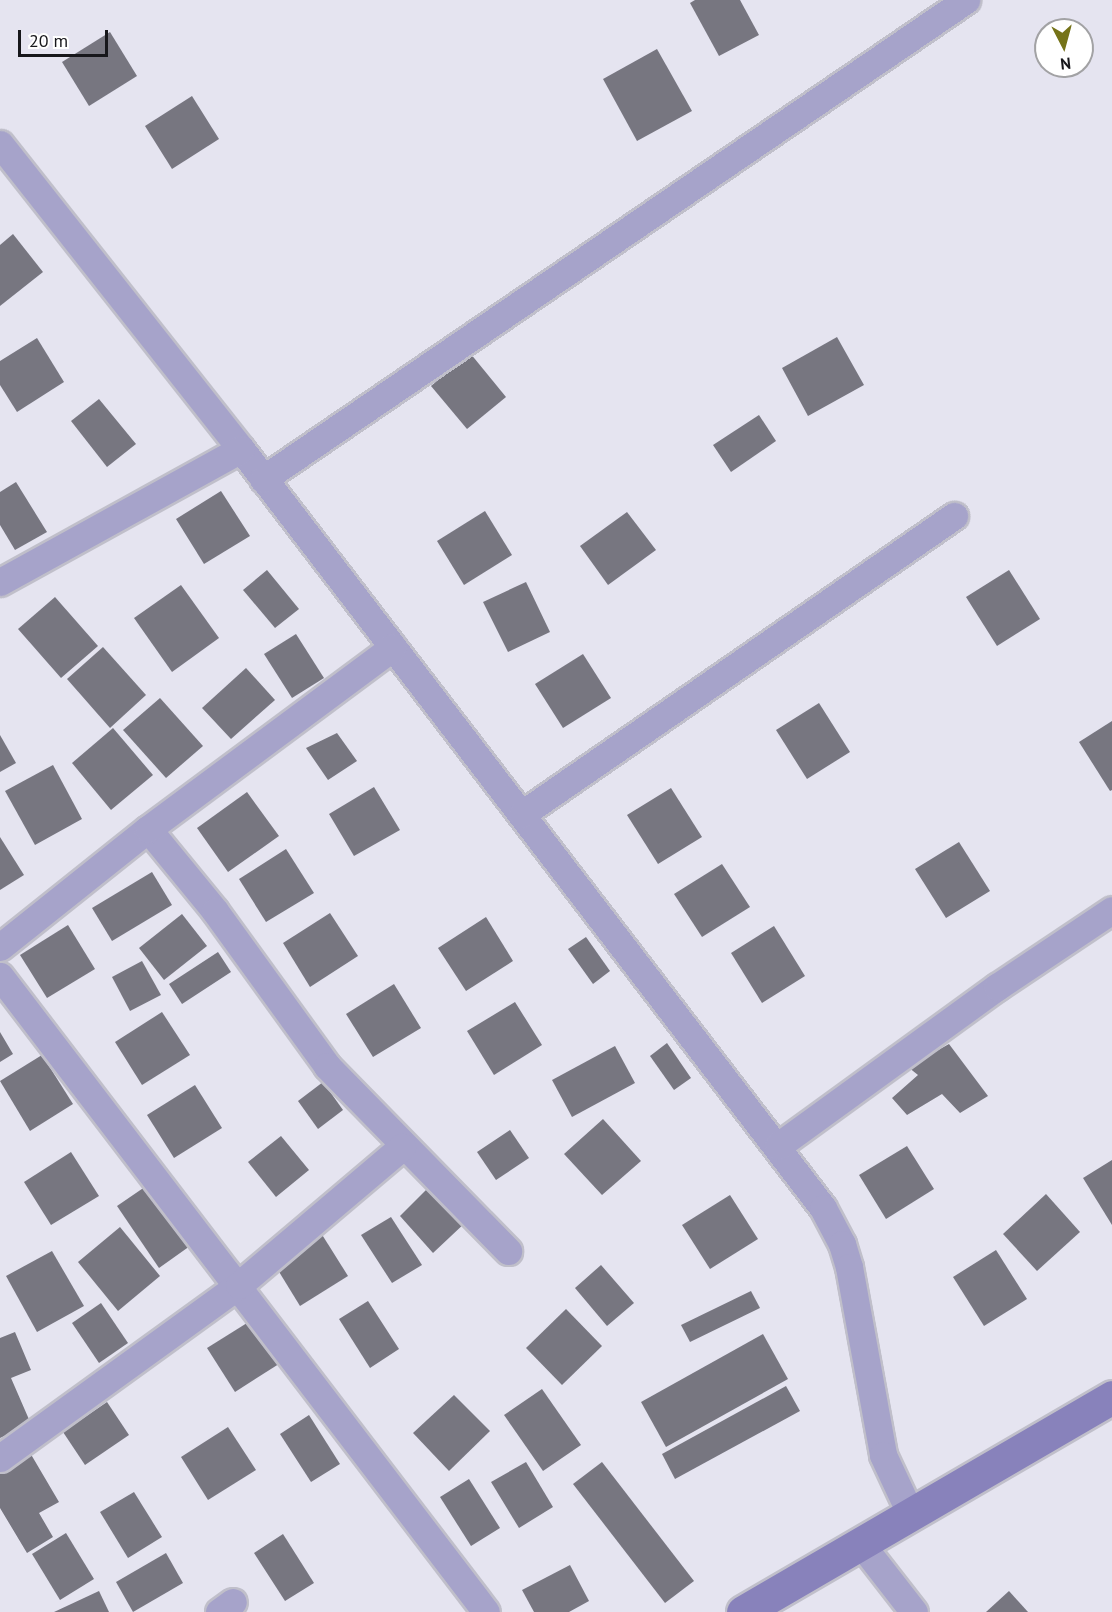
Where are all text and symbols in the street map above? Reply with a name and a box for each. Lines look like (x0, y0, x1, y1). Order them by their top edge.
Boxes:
scale bar (21, 18, 111, 56)
north arrow (1034, 18, 1094, 78)
text: 20 m (29, 29, 68, 52)
text: N (1059, 53, 1072, 74)

